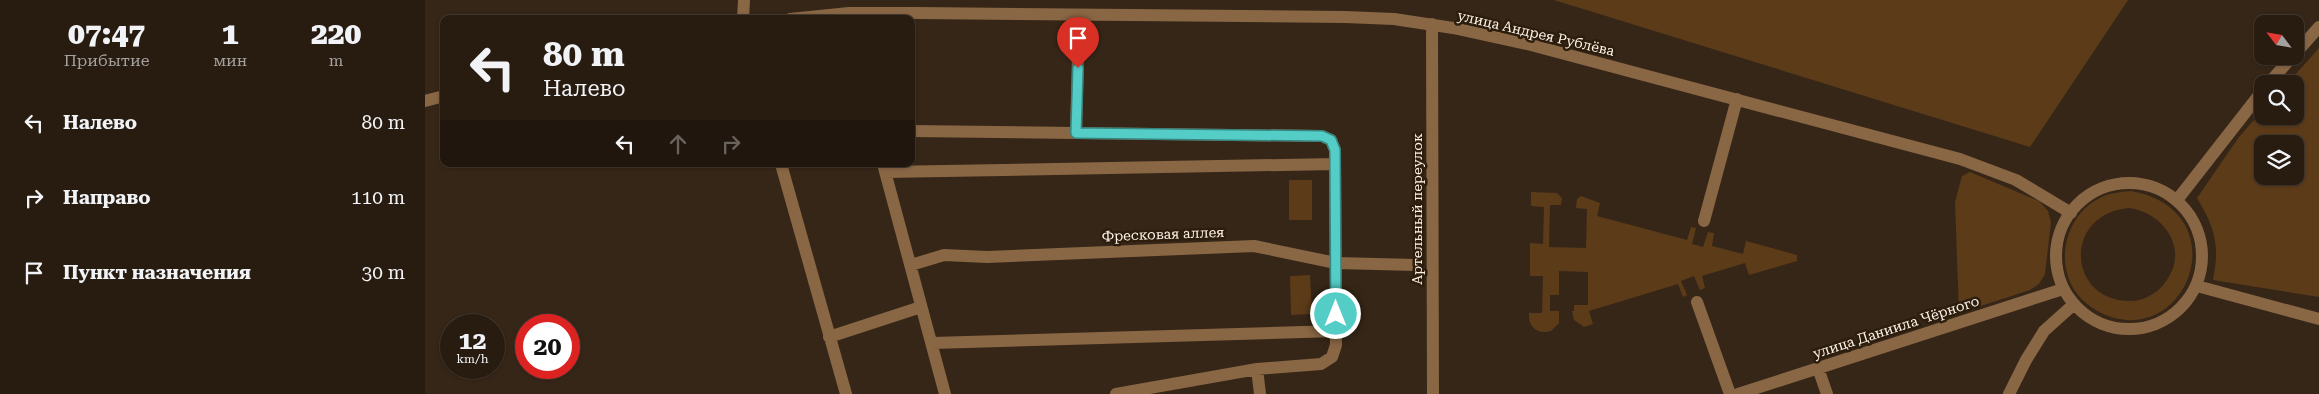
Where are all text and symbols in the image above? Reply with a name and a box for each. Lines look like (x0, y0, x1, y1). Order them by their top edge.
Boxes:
street label: улица Андрея Рублёва (1456, 7, 1616, 59)
north arrow (2254, 15, 2304, 65)
map controls (2254, 15, 2304, 185)
text: 07:47 (68, 16, 145, 51)
text: 1 (222, 16, 239, 51)
text: 220 (311, 16, 361, 51)
pin (1057, 17, 1099, 68)
icon: arrive (1064, 24, 1092, 52)
text: 80 m (543, 34, 625, 75)
icon: left (460, 35, 525, 100)
text: Прибытие (64, 51, 149, 70)
text: мин (213, 51, 247, 70)
text: m (329, 51, 343, 70)
button: search (2254, 75, 2304, 125)
text: Налево (543, 76, 626, 101)
icon: left (20, 109, 48, 137)
text: Налево (63, 111, 137, 134)
text: 80 m (362, 111, 405, 134)
icon: left (611, 130, 639, 158)
icon: ahead (664, 130, 692, 158)
icon: right (717, 130, 745, 158)
street label: Артельный переулок (1409, 133, 1425, 285)
button: layers (2254, 135, 2304, 185)
icon: right (20, 184, 48, 212)
text: Направо (63, 186, 150, 209)
text: 110 m (351, 186, 405, 209)
street label: Фресковая аллея (1101, 224, 1225, 244)
icon: arrive (20, 259, 48, 287)
text: Пункт назначения (63, 261, 251, 284)
text: 30 m (362, 261, 405, 284)
position arrow (1309, 287, 1361, 339)
street label: улица Даниила Чёрного (1811, 293, 1981, 361)
speed limit sign: 20 (515, 314, 580, 379)
text: 12 (458, 326, 487, 355)
text: km/h (456, 352, 489, 366)

